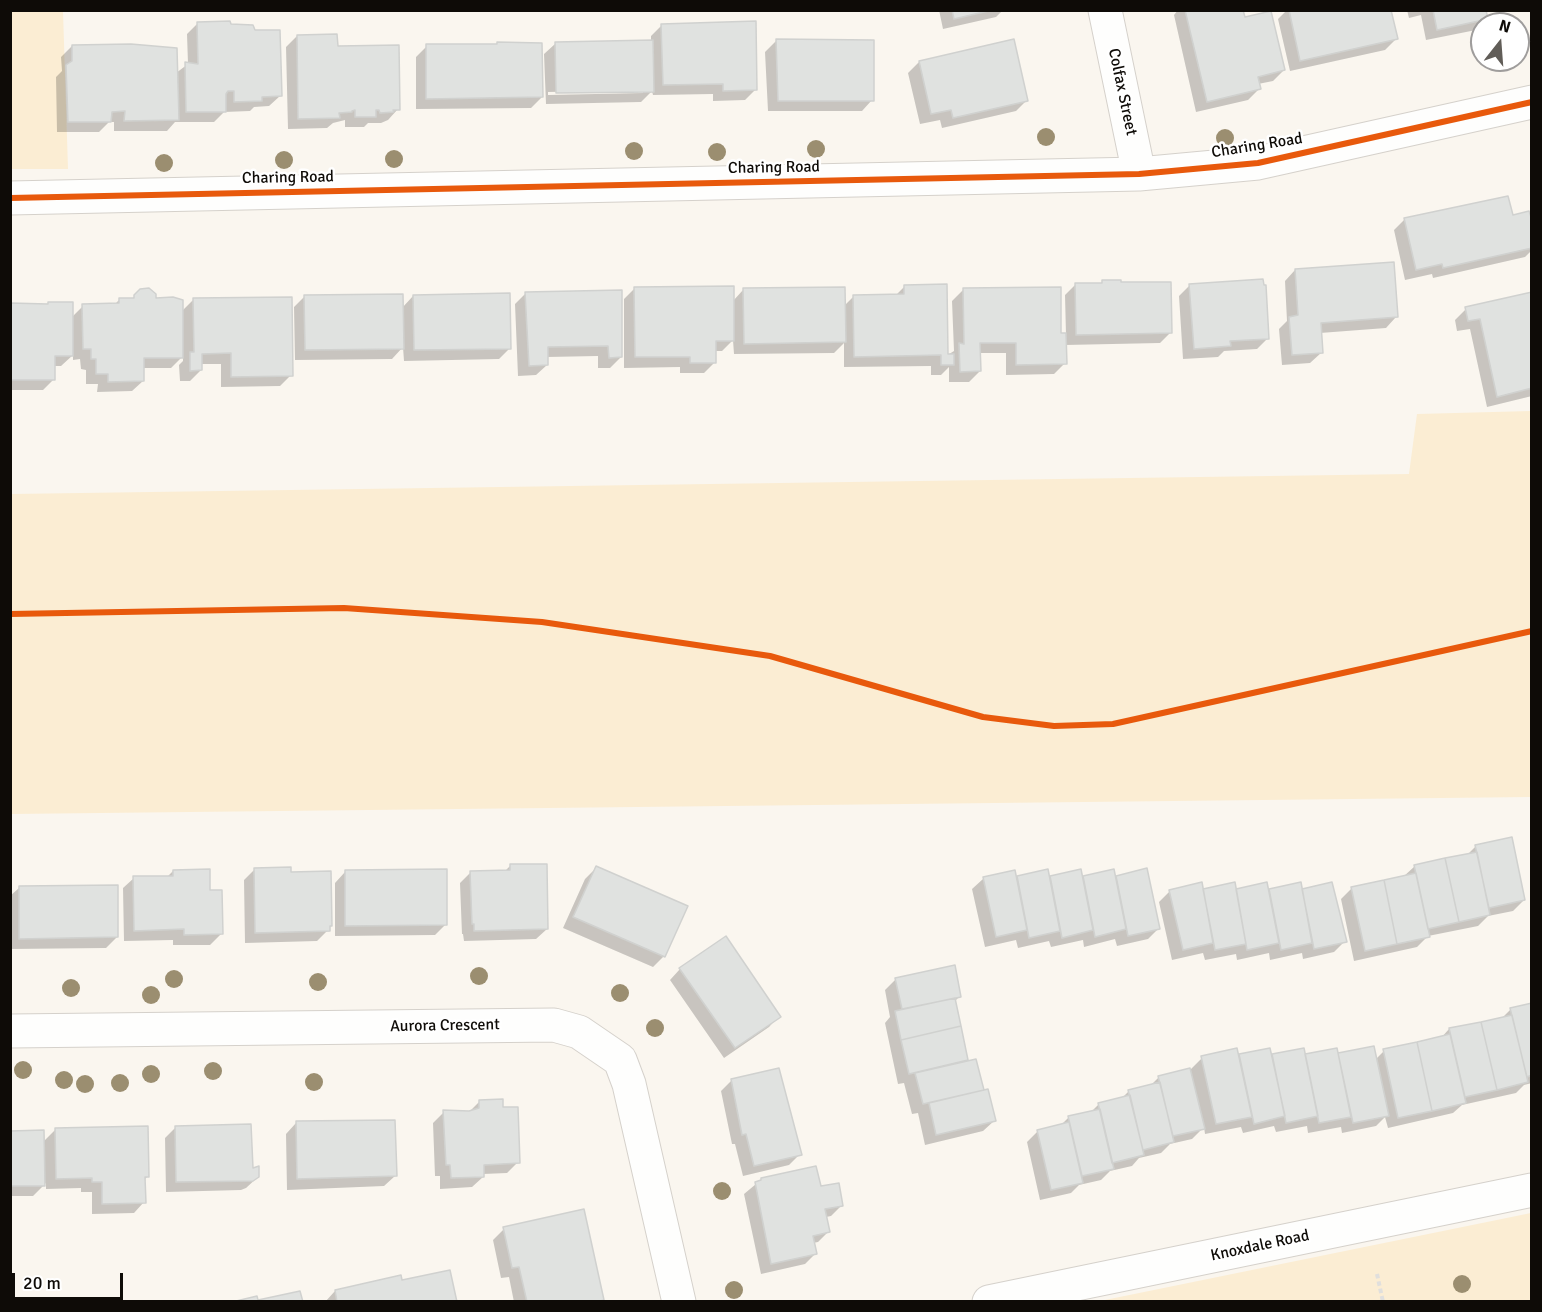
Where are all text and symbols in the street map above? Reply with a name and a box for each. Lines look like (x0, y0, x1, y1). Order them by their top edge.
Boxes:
north arrow (1470, 12, 1530, 72)
text: N (1496, 16, 1513, 38)
street label: Colfax Street (1103, 47, 1141, 137)
street label: Charing Road (1210, 129, 1304, 163)
street label: Charing Road (728, 158, 820, 178)
street label: Charing Road (242, 168, 334, 188)
street label: Aurora Crescent (390, 1015, 500, 1037)
street label: Knoxdale Road (1209, 1226, 1311, 1266)
scale bar (15, 1261, 126, 1299)
text: 20 m (23, 1272, 61, 1294)

